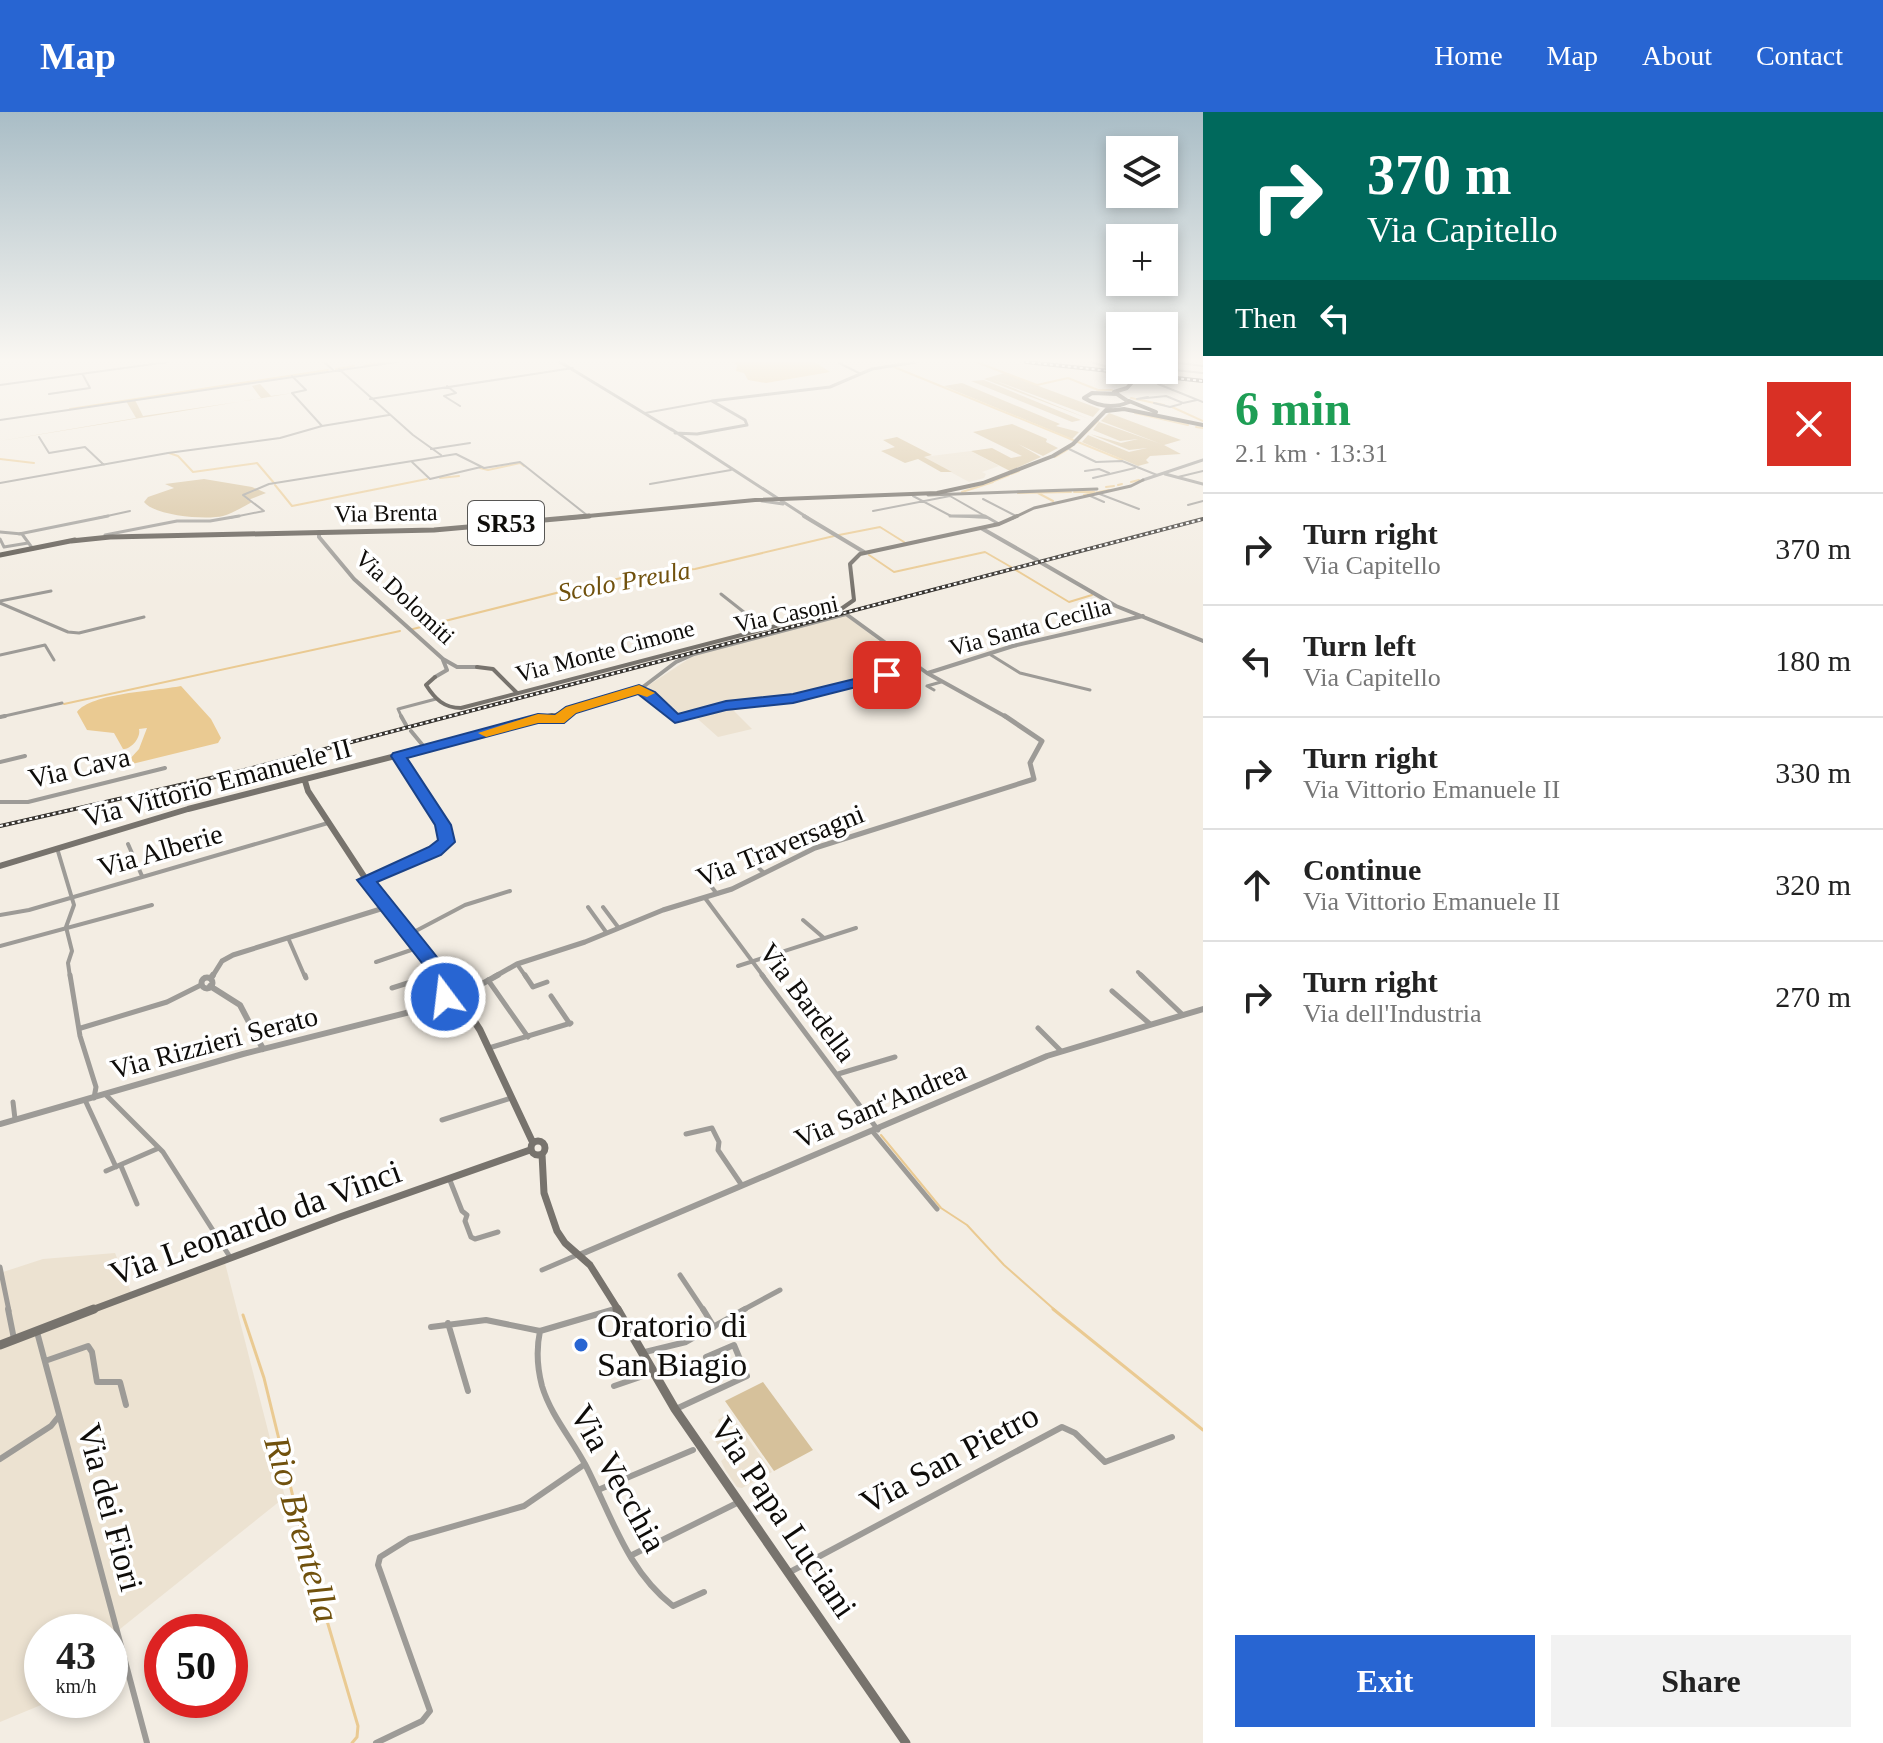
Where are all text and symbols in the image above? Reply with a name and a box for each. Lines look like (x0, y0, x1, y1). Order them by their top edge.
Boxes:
text: Map (40, 35, 116, 77)
text: Home (1434, 40, 1503, 71)
text: Map (1547, 40, 1598, 71)
text: About (1642, 40, 1712, 71)
text: Contact (1756, 40, 1843, 71)
map controls (1106, 136, 1178, 384)
button: layers (1106, 136, 1178, 208)
icon: right (1235, 144, 1339, 248)
text: 370 m (1367, 144, 1512, 206)
text: Via Capitello (1367, 210, 1558, 250)
button: + (1106, 224, 1178, 296)
icon: left (1313, 296, 1357, 340)
text: Then (1235, 301, 1297, 334)
button: − (1106, 312, 1178, 384)
text: 6 min (1235, 382, 1351, 435)
button: close (1767, 382, 1851, 466)
text: 2.1 km · 13:31 (1235, 439, 1388, 468)
street label: Via Brenta (334, 499, 438, 527)
road number: SR53 (468, 501, 544, 545)
text: Turn right (1303, 517, 1438, 550)
icon: right (1235, 527, 1279, 571)
text: 370 m (1775, 532, 1851, 565)
street label: Via Dolomiti (350, 545, 460, 650)
text: Via Capitello (1303, 551, 1441, 580)
water label: Scolo Preula (556, 556, 693, 607)
street label: Via Casoni (732, 590, 841, 638)
street label: Via Santa Cecilia (946, 593, 1114, 661)
street label: Via Monte Cimone (513, 615, 697, 687)
text: Turn left (1303, 629, 1416, 662)
icon: left (1235, 639, 1279, 683)
pin (853, 641, 921, 709)
text: 180 m (1775, 644, 1851, 677)
icon: arrive (865, 653, 909, 697)
text: Via Capitello (1303, 663, 1441, 692)
street label: Via Vittorio Emanuele II (79, 732, 355, 833)
street label: Via Cava (25, 741, 133, 794)
text: Turn right (1303, 741, 1438, 774)
icon: right (1235, 751, 1279, 795)
text: 330 m (1775, 756, 1851, 789)
text: Via Vittorio Emanuele II (1303, 775, 1560, 804)
street label: Via Traversagni (692, 798, 869, 893)
street label: Via Alberie (94, 818, 226, 883)
text: Continue (1303, 853, 1421, 886)
icon: ahead (1235, 863, 1279, 907)
text: 320 m (1775, 868, 1851, 901)
text: Via Vittorio Emanuele II (1303, 887, 1560, 916)
street label: Via Bardella (753, 937, 863, 1068)
position arrow (403, 955, 487, 1039)
text: Turn right (1303, 965, 1438, 998)
icon: right (1235, 975, 1279, 1019)
text: 270 m (1775, 980, 1851, 1013)
text: Via dell'Industria (1303, 999, 1482, 1028)
street label: Via Rizzieri Serato (107, 1000, 321, 1085)
street label: Via Sant'Andrea (790, 1054, 971, 1154)
street label: Via Leonardo da Vinci (104, 1152, 406, 1292)
place label: Oratorio di San Biagio (597, 1307, 747, 1383)
marker: Oratorio di San Biagio (572, 1336, 590, 1354)
street label: Via San Pietro (854, 1396, 1045, 1521)
street label: Via Vecchia (563, 1398, 674, 1558)
street label: Via Papa Luciani (703, 1410, 864, 1625)
street label: Via dei Fiori (70, 1419, 151, 1595)
water label: Rio Brentella (256, 1431, 348, 1627)
speed limit sign: 50 (144, 1614, 248, 1718)
text: 43 (56, 1633, 96, 1678)
button: Exit (1235, 1635, 1535, 1727)
button: Share (1551, 1635, 1851, 1727)
text: km/h (55, 1675, 97, 1697)

